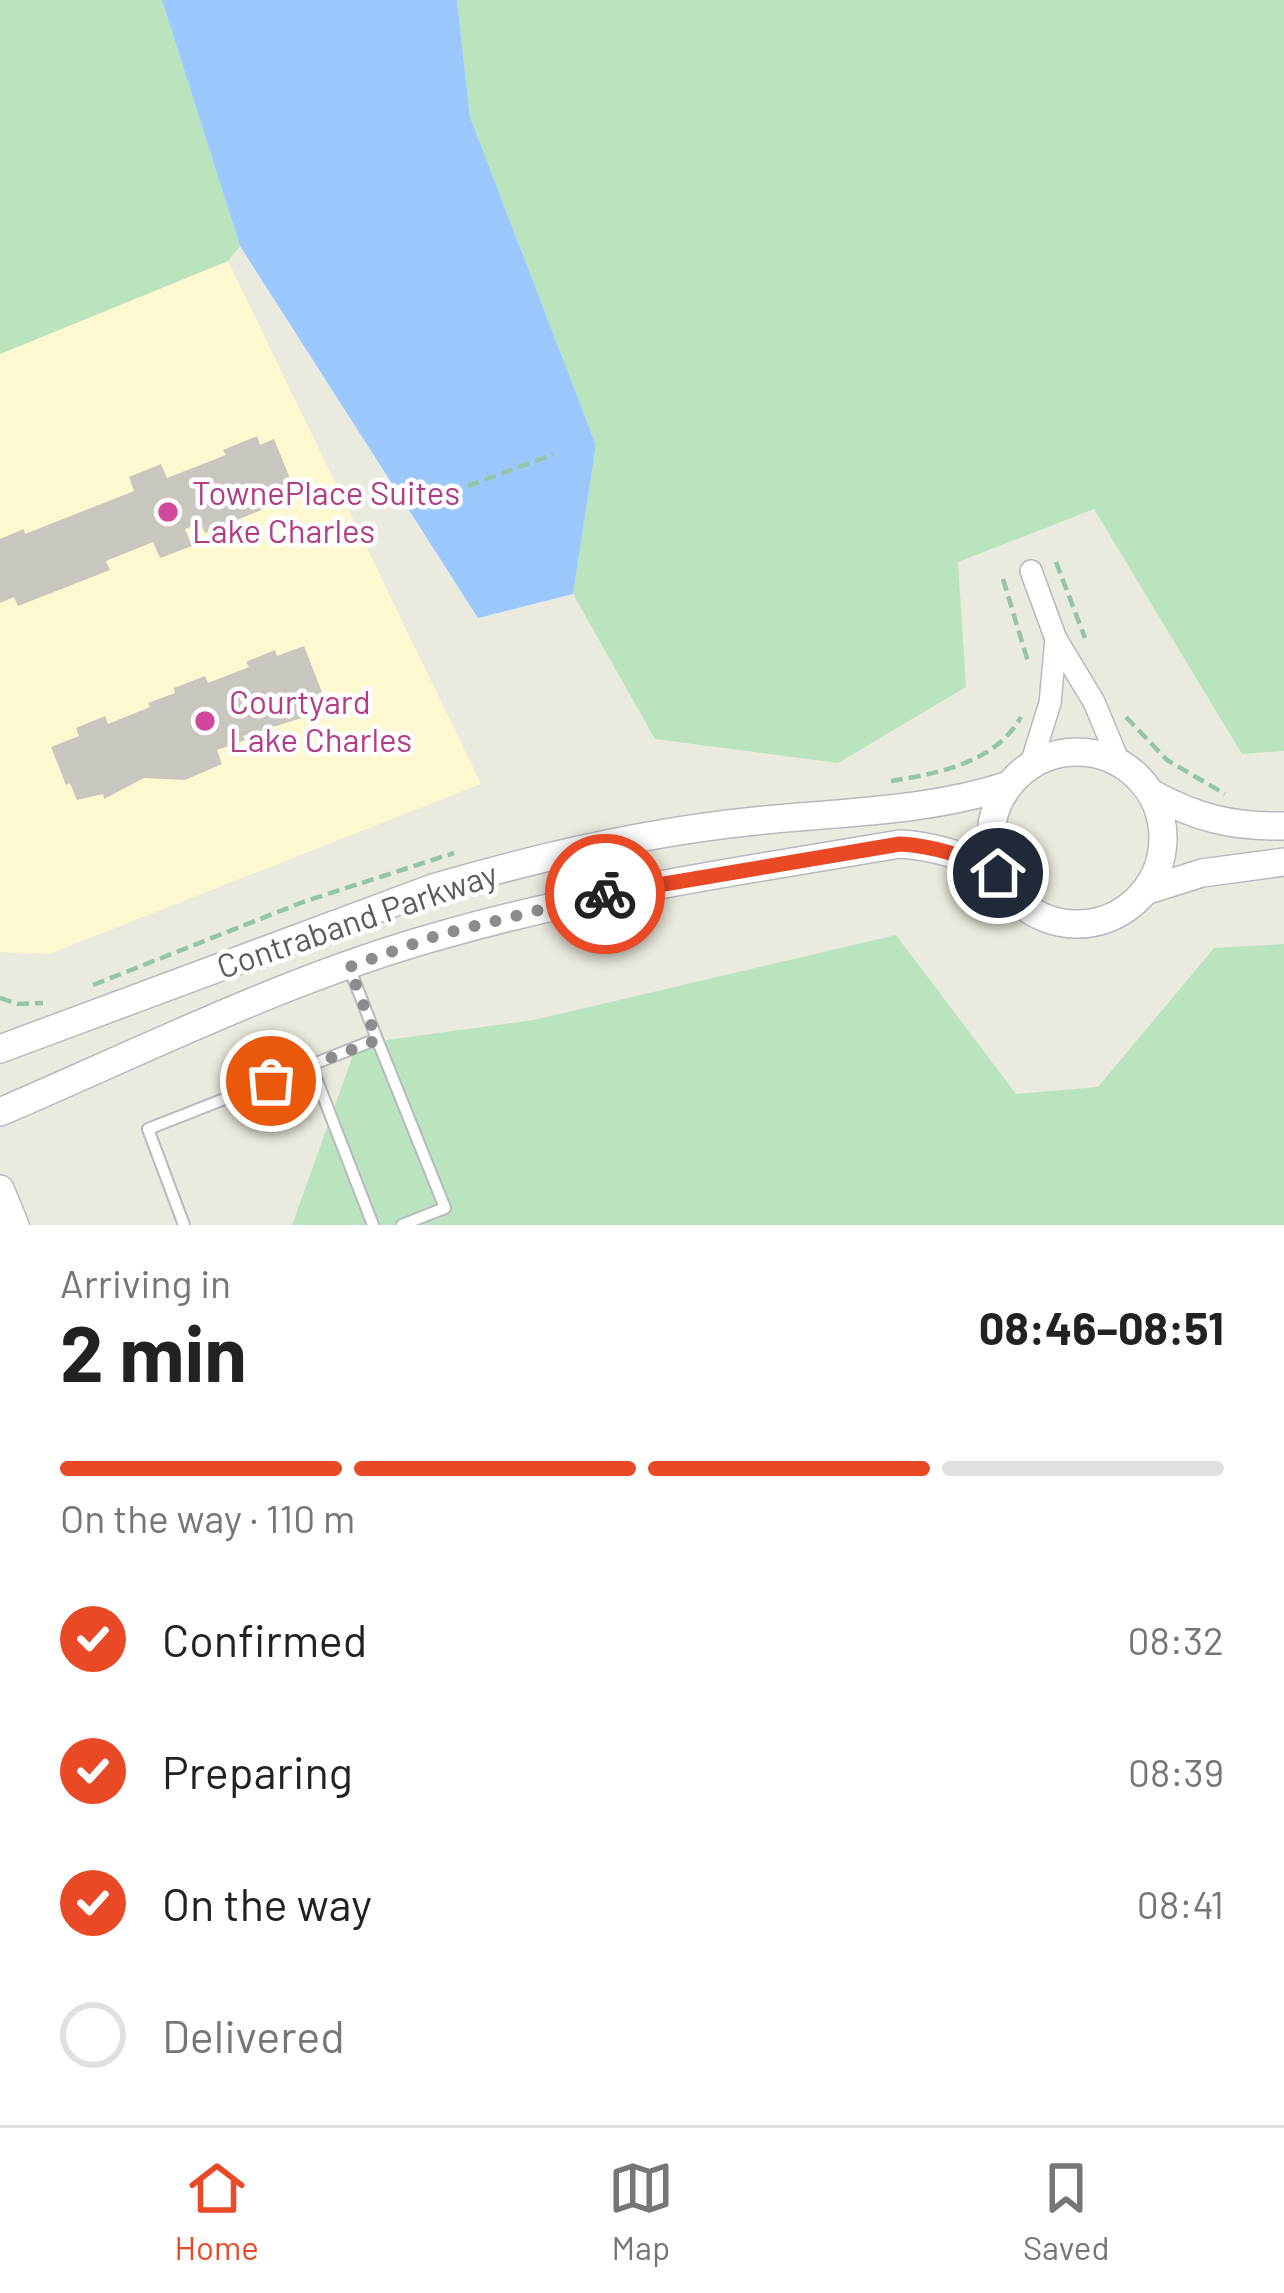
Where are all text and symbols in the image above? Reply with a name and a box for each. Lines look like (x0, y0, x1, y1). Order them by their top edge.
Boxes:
place label: TownePlace Suites Lake Charles (192, 472, 460, 550)
marker: TownePlace Suites Lake Charles (155, 499, 181, 525)
place label: Courtyard Lake Charles (229, 681, 412, 759)
marker: Courtyard Lake Charles (192, 708, 218, 734)
pin (947, 822, 1049, 924)
courier (545, 834, 665, 954)
icon: home (965, 840, 1031, 906)
street label: Contraband Parkway (211, 852, 502, 986)
icon: bike (572, 861, 638, 927)
pin (220, 1030, 322, 1132)
icon: bag (238, 1048, 304, 1114)
text: Arriving in (60, 1259, 231, 1306)
text: 08:46–08:51 (979, 1300, 1224, 1354)
text: 2 min (60, 1304, 247, 1398)
text: On the way · 110 m (60, 1494, 355, 1541)
icon: check (60, 1606, 126, 1672)
text: Confirmed (162, 1612, 367, 1666)
text: 08:32 (1127, 1616, 1224, 1663)
icon: check (60, 1738, 126, 1804)
text: Preparing (162, 1744, 353, 1798)
text: 08:39 (1128, 1748, 1224, 1795)
icon: check (60, 1870, 126, 1936)
text: On the way (162, 1876, 372, 1930)
text: 08:41 (1137, 1880, 1224, 1927)
text: Delivered (162, 2008, 345, 2062)
tab: Home (175, 2155, 259, 2267)
tab: Map (608, 2155, 674, 2267)
tab: Saved (1023, 2155, 1109, 2267)

